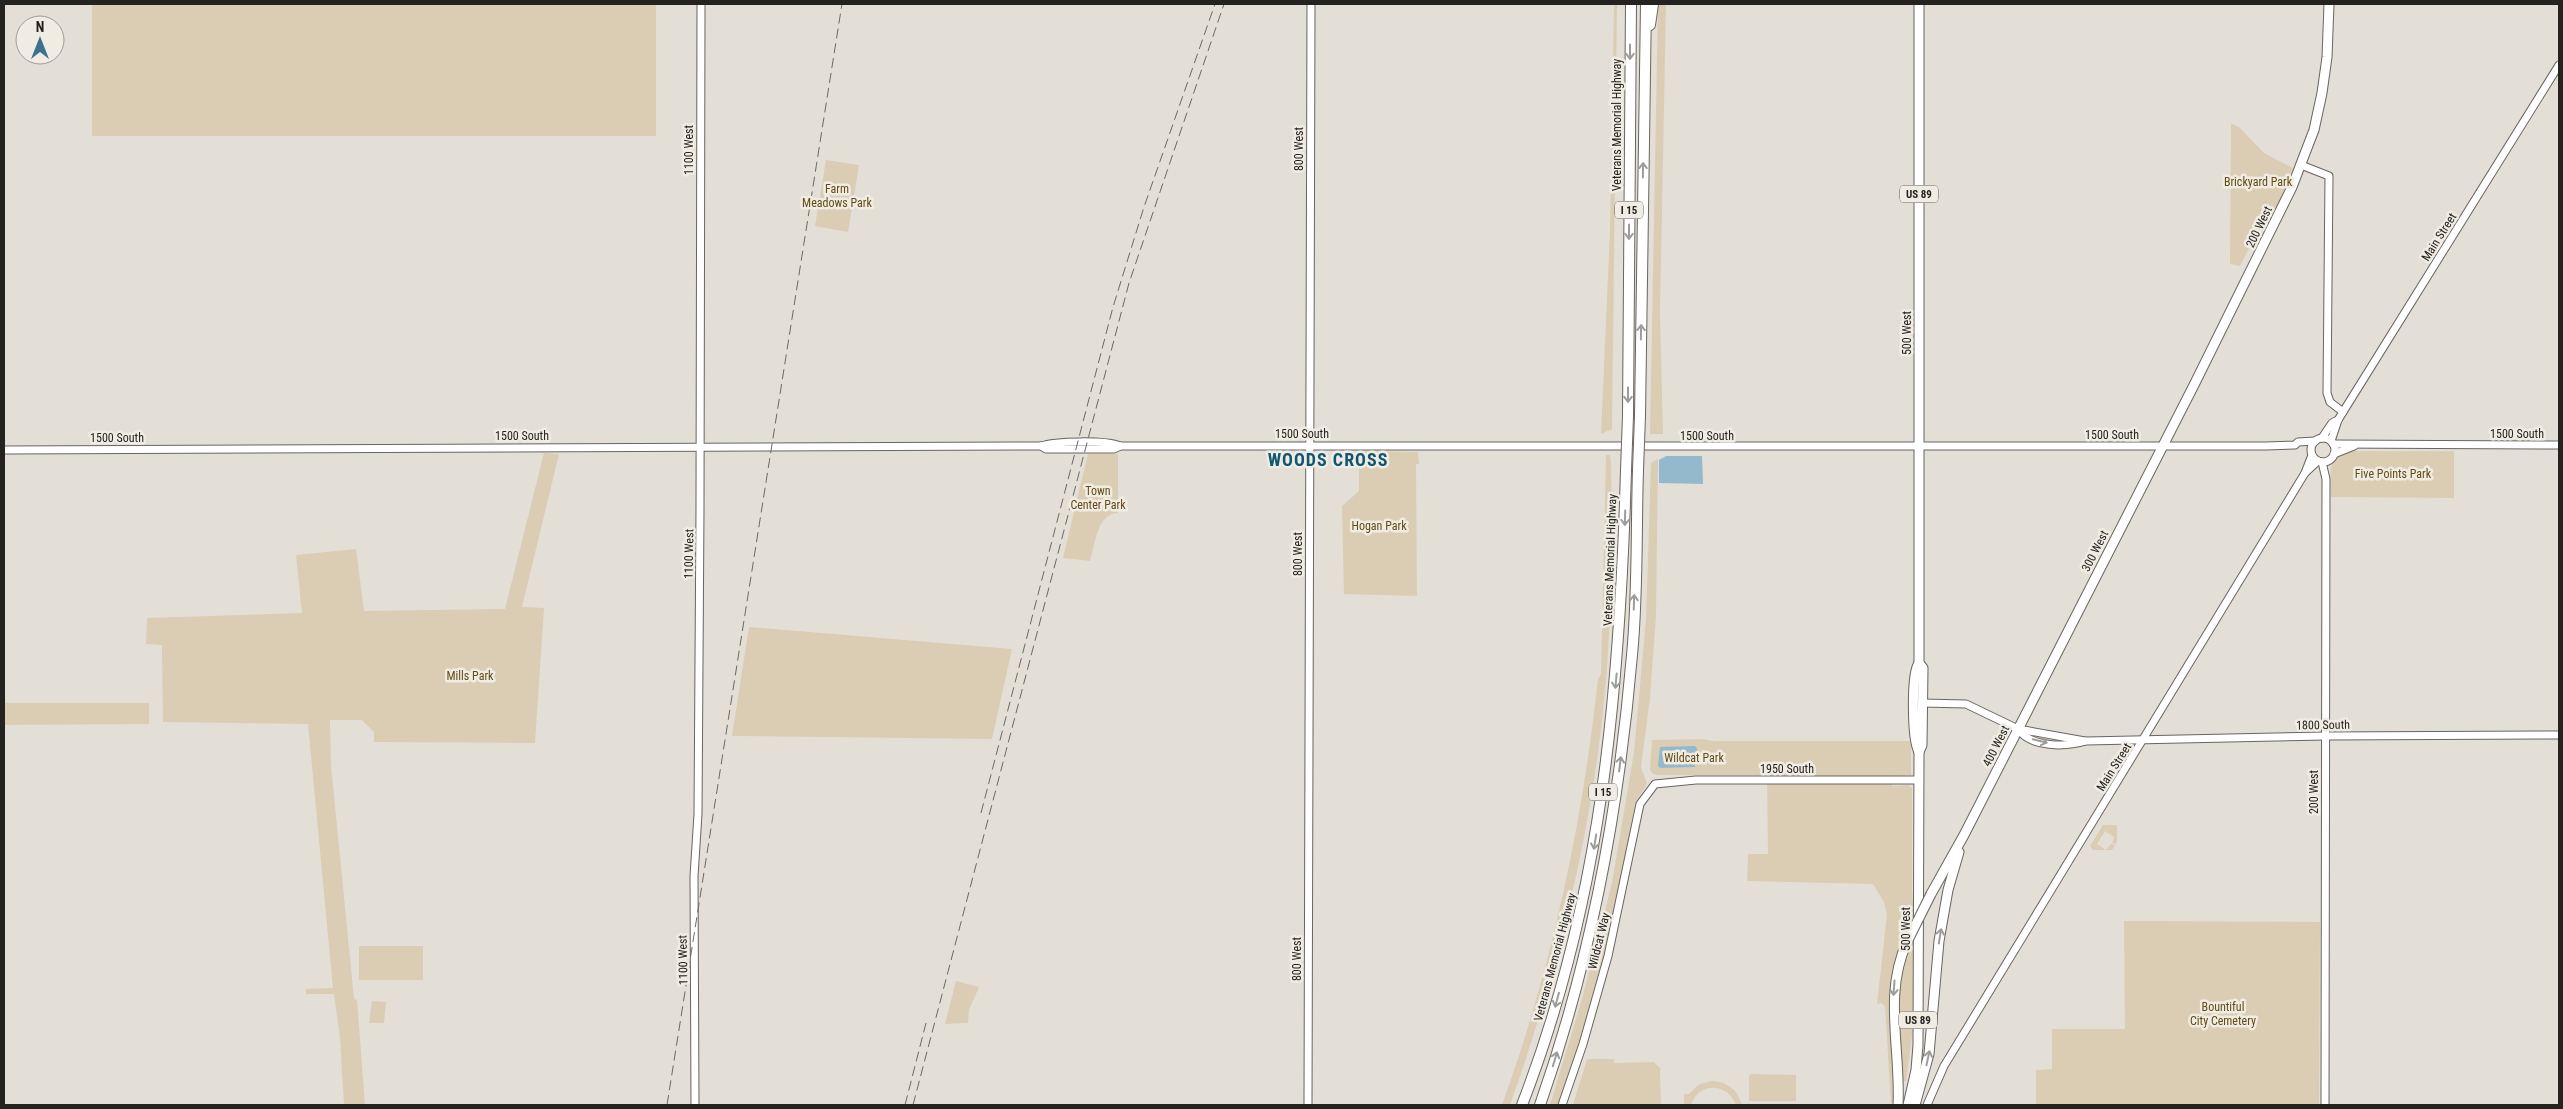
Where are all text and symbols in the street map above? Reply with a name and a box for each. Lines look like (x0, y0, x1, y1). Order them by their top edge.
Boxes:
north arrow (15, 15, 65, 65)
text: N (36, 19, 44, 35)
one-way arrow (1625, 44, 1635, 60)
street label: Veterans Memorial Highway (1610, 59, 1624, 191)
street label: 1100 West (682, 125, 696, 175)
street label: 800 West (1292, 126, 1306, 171)
one-way arrow (1638, 162, 1648, 178)
park label: Brickyard Park (2224, 175, 2293, 189)
park label: Farm Meadows Park (802, 182, 873, 210)
road number: US 89 (1900, 185, 1938, 202)
road number: I 15 (1615, 202, 1643, 218)
street label: 200 West (2243, 204, 2275, 250)
street label: Main Street (2419, 210, 2460, 264)
one-way arrow (1624, 224, 1634, 240)
street label: 500 West (1900, 310, 1914, 355)
one-way arrow (1636, 324, 1646, 340)
one-way arrow (1623, 386, 1633, 403)
street label: 1500 South (1275, 427, 1329, 441)
street label: 1500 South (2490, 427, 2544, 441)
street label: 1500 South (2085, 428, 2139, 442)
street label: 1500 South (495, 429, 549, 443)
street label: 1500 South (1680, 429, 1734, 443)
street label: 1500 South (90, 431, 144, 445)
district label: WOODS CROSS (1268, 449, 1388, 470)
park label: Five Points Park (2355, 467, 2432, 481)
park label: Town Center Park (1070, 484, 1126, 512)
street label: Veterans Memorial Highway (1601, 494, 1619, 626)
one-way arrow (1620, 510, 1630, 526)
park label: Hogan Park (1351, 519, 1407, 533)
street label: 1100 West (682, 528, 696, 579)
street label: 300 West (2079, 528, 2111, 574)
street label: 800 West (1291, 531, 1305, 576)
one-way arrow (1629, 594, 1639, 610)
park label: Mills Park (447, 669, 494, 683)
one-way arrow (1611, 672, 1620, 688)
street label: 1800 South (2296, 718, 2350, 732)
street label: 400 West (1980, 723, 2012, 769)
one-way arrow (2031, 737, 2047, 746)
street label: Main Street (2094, 740, 2135, 794)
park label: Wildcat Park (1664, 751, 1724, 765)
one-way arrow (1615, 756, 1625, 772)
street label: 1950 South (1760, 762, 1814, 776)
street label: 200 West (2307, 769, 2321, 814)
road number: I 15 (1589, 784, 1617, 800)
one-way arrow (1590, 833, 1600, 849)
street label: Veterans Memorial Highway (1531, 891, 1579, 1023)
street label: 500 West (1899, 906, 1913, 951)
street label: Wildcat Way (1585, 911, 1613, 971)
one-way arrow (1935, 929, 1945, 945)
street label: 1100 West (676, 934, 690, 985)
street label: 800 West (1290, 936, 1304, 981)
one-way arrow (1889, 980, 1899, 996)
one-way arrow (1552, 991, 1562, 1007)
park label: Bountiful City Cemetery (2190, 1000, 2256, 1028)
road number: US 89 (1899, 1012, 1937, 1028)
one-way arrow (1550, 1051, 1560, 1067)
one-way arrow (1924, 1051, 1933, 1067)

